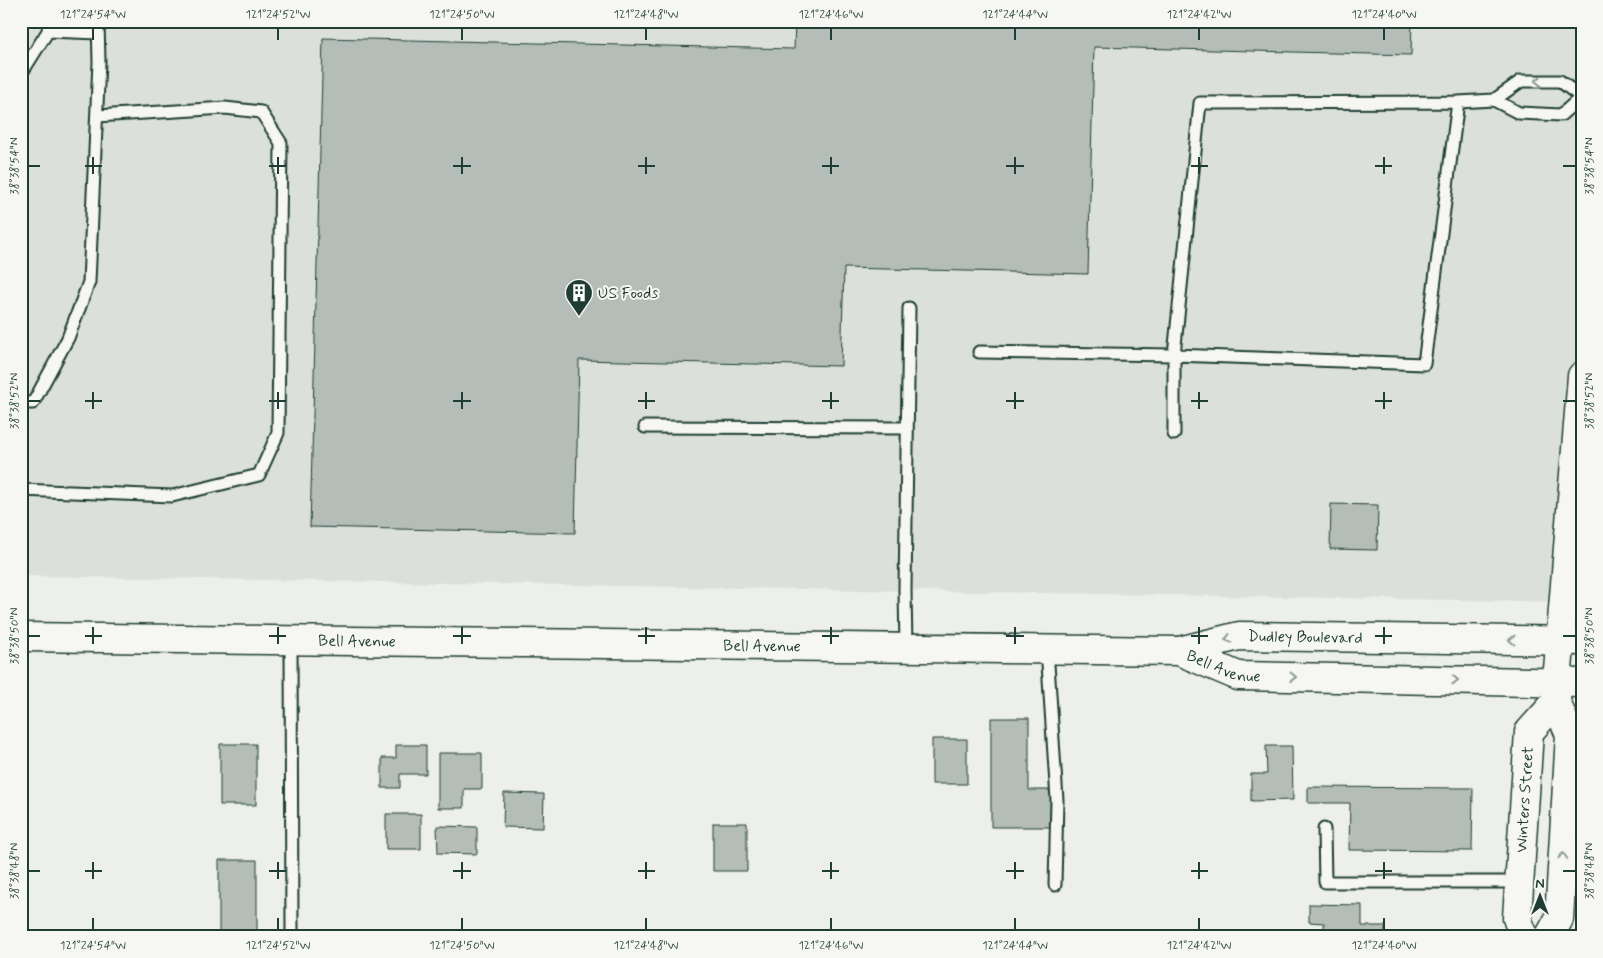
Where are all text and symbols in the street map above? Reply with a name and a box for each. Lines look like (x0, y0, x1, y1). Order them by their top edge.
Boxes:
text: 121°24'54"W (60, 7, 126, 23)
text: 121°24'52"W (246, 7, 311, 23)
text: 121°24'50"W (429, 7, 495, 23)
text: 121°24'48"W (614, 7, 679, 23)
text: 121°24'46"W (798, 7, 864, 23)
text: 121°24'44"W (982, 7, 1048, 23)
text: 121°24'42"W (1167, 7, 1231, 23)
text: 121°24'40"W (1351, 7, 1417, 23)
one-way arrow (1533, 76, 1541, 86)
text: 38°38'54"N (7, 137, 23, 195)
text: 38°38'54"N (1582, 137, 1598, 195)
building icon: US Foods (564, 278, 594, 317)
place label: US Foods (598, 283, 658, 304)
text: 38°38'52"N (7, 373, 23, 429)
text: 38°38'52"N (1582, 373, 1598, 429)
text: 38°38'50"N (7, 607, 23, 665)
text: 38°38'50"N (1582, 607, 1598, 665)
street label: Dudley Boulevard (1248, 626, 1363, 648)
street label: Bell Avenue (318, 630, 396, 652)
one-way arrow (1223, 633, 1232, 644)
street label: Bell Avenue (723, 635, 801, 657)
one-way arrow (1508, 635, 1516, 645)
street label: Bell Avenue (1183, 645, 1261, 687)
one-way arrow (1289, 672, 1297, 683)
one-way arrow (1452, 675, 1460, 686)
street label: Winters Street (1511, 745, 1539, 853)
text: 38°38'48"N (7, 843, 23, 899)
text: 38°38'48"N (1582, 843, 1598, 899)
one-way arrow (1557, 852, 1568, 860)
north arrow (1516, 870, 1566, 920)
text: N (1535, 875, 1545, 893)
text: 121°24'54"W (60, 938, 126, 954)
text: 121°24'52"W (246, 938, 311, 954)
text: 121°24'50"W (429, 938, 495, 954)
text: 121°24'48"W (614, 938, 679, 954)
text: 121°24'46"W (798, 938, 864, 954)
text: 121°24'44"W (982, 938, 1048, 954)
text: 121°24'42"W (1167, 938, 1231, 954)
text: 121°24'40"W (1351, 938, 1417, 954)

